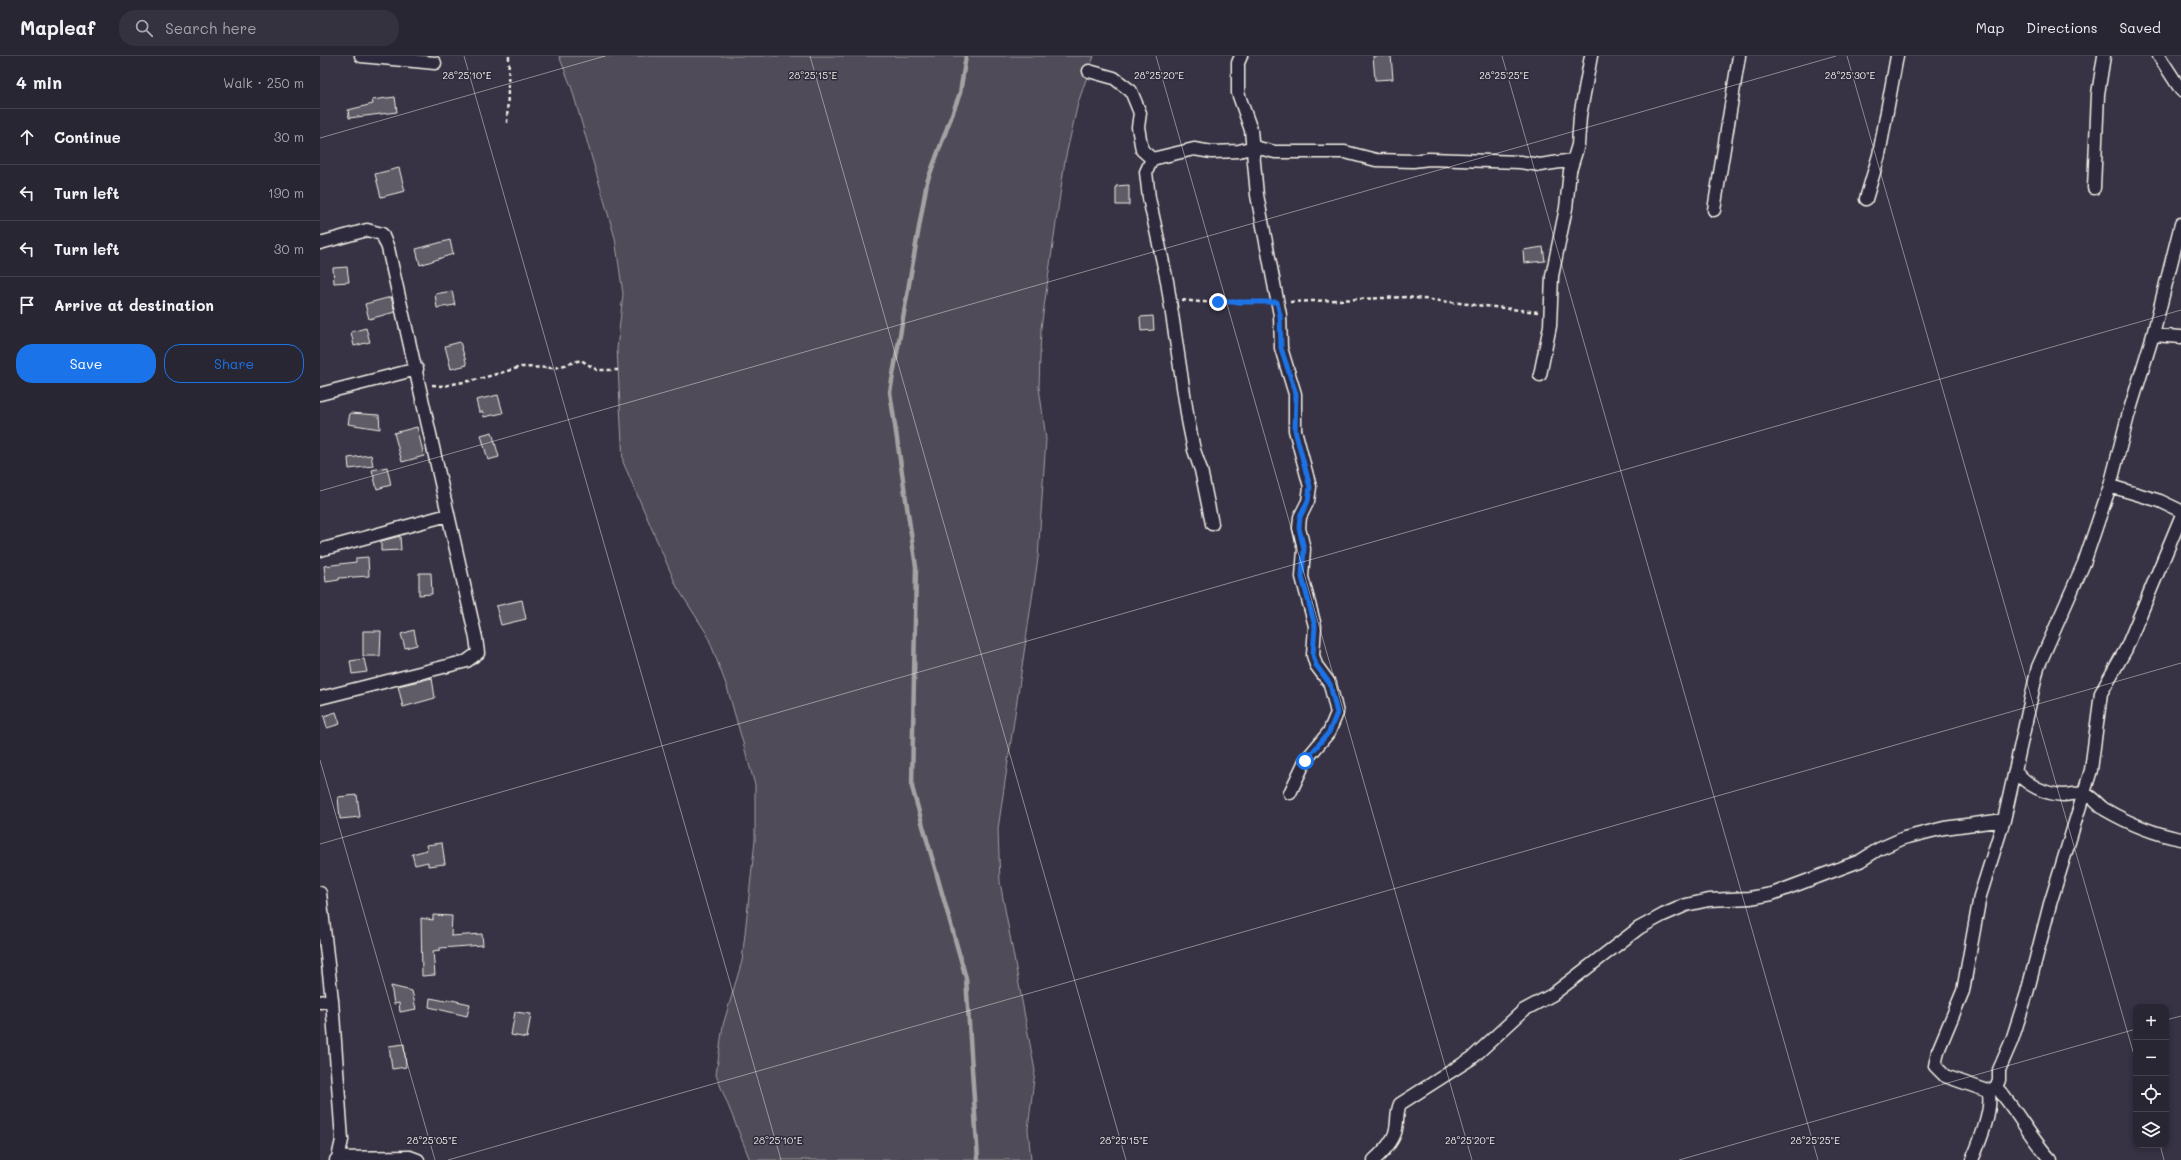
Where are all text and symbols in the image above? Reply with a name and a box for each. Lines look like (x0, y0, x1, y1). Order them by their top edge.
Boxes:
search box (119, 10, 399, 46)
text: Mapleaf (20, 15, 95, 40)
icon: search (133, 17, 155, 39)
text: Search here (165, 18, 257, 38)
text: Map (1976, 18, 2004, 37)
text: Directions (2026, 18, 2097, 37)
text: Saved (2119, 18, 2161, 37)
text: 28°25'10"E (443, 68, 492, 82)
text: 28°25'15"E (789, 68, 838, 82)
text: 28°25'20"E (1134, 68, 1184, 82)
text: 28°25'25"E (1479, 68, 1529, 82)
text: 28°25'30"E (1825, 68, 1875, 82)
text: 4 min (16, 71, 62, 93)
text: Walk · 250 m (223, 74, 304, 91)
icon: ahead (16, 126, 38, 148)
text: Continue (54, 127, 121, 147)
text: 30 m (274, 128, 304, 145)
icon: left (16, 182, 38, 204)
text: Turn left (54, 183, 119, 203)
text: 190 m (268, 184, 304, 201)
icon: left (16, 238, 38, 260)
text: Turn left (54, 239, 119, 259)
text: 30 m (274, 240, 304, 257)
route end (1209, 293, 1227, 311)
icon: arrive (16, 294, 38, 316)
text: Arrive at destination (54, 295, 214, 315)
button: Save (16, 344, 156, 383)
button: Share (164, 344, 304, 383)
route start (1296, 752, 1314, 770)
map controls (2133, 1004, 2169, 1148)
button: + (2133, 1004, 2169, 1040)
button: − (2133, 1040, 2169, 1076)
button: locate (2133, 1076, 2169, 1112)
button: layers (2133, 1112, 2169, 1148)
text: 28°25'05"E (407, 1133, 457, 1147)
text: 28°25'10"E (754, 1133, 803, 1147)
text: 28°25'15"E (1100, 1133, 1149, 1147)
text: 28°25'20"E (1445, 1133, 1495, 1147)
text: 28°25'25"E (1790, 1133, 1840, 1147)

